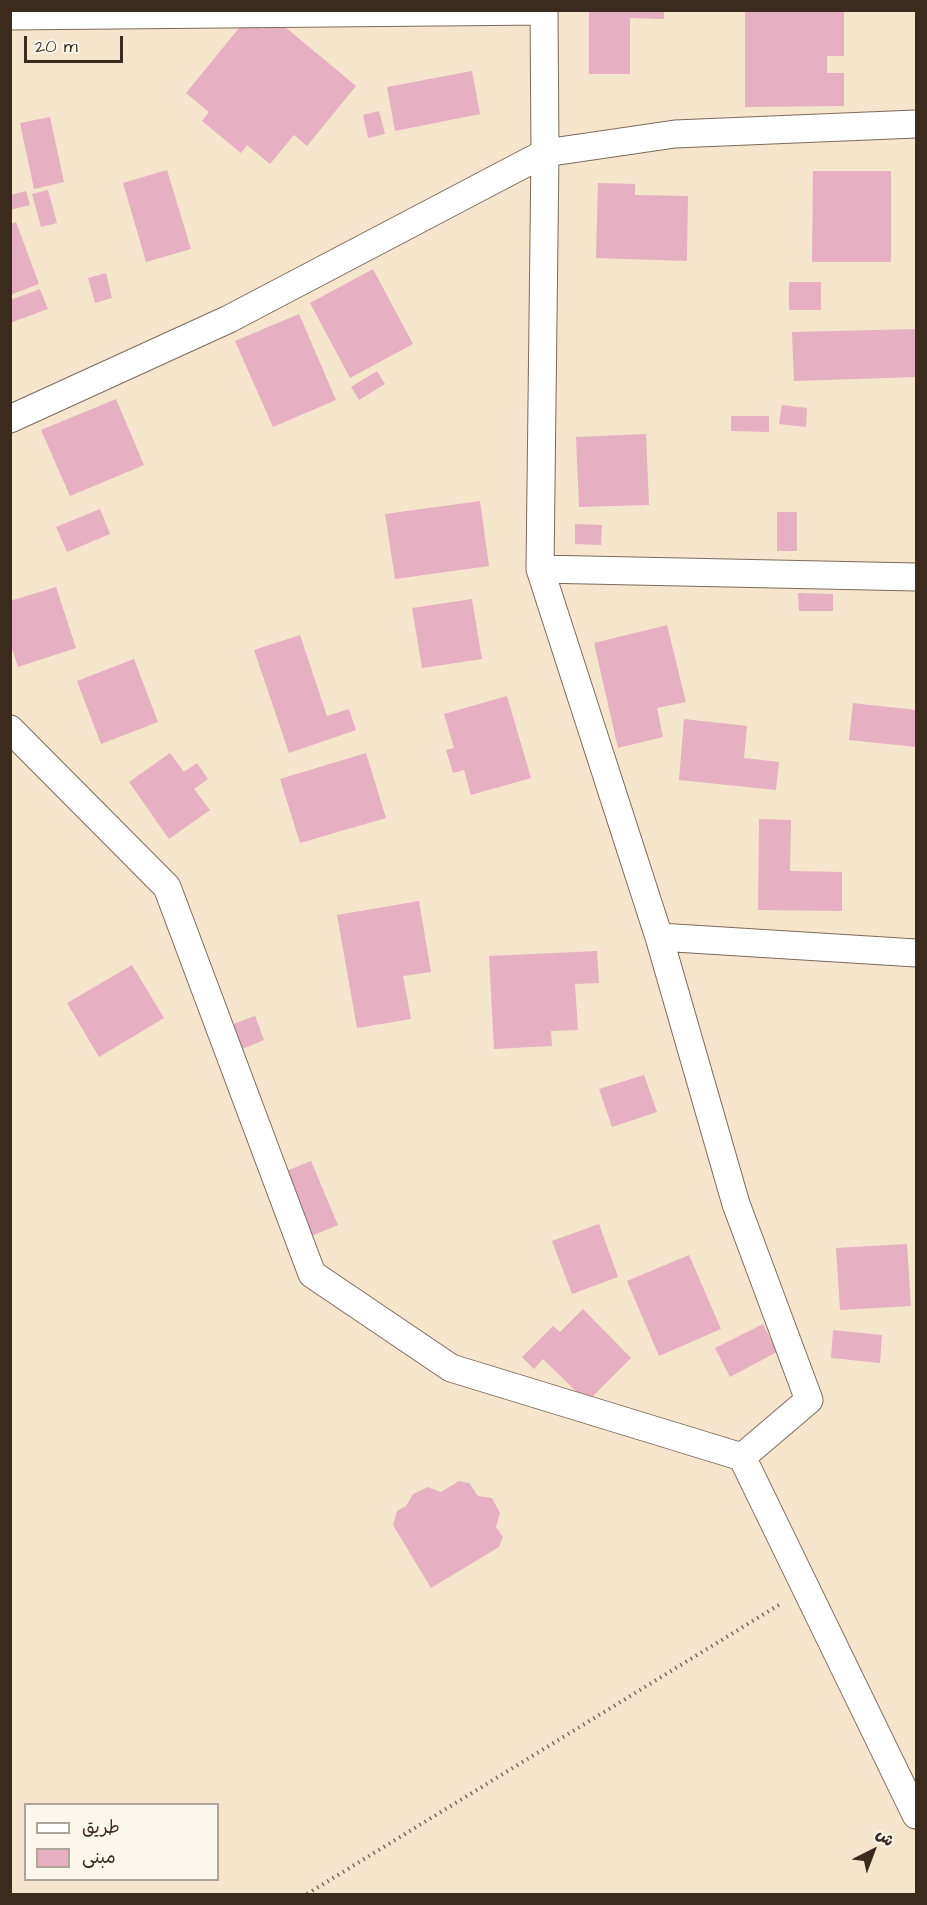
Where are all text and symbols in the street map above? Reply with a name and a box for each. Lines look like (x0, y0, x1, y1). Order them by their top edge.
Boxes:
scale bar (27, 24, 126, 62)
text: 20 m (35, 34, 78, 59)
legend (24, 1803, 219, 1881)
text: طريق (82, 1815, 120, 1840)
north arrow (843, 1821, 903, 1881)
text: ش (871, 1824, 899, 1852)
text: مبنى (82, 1845, 116, 1870)

